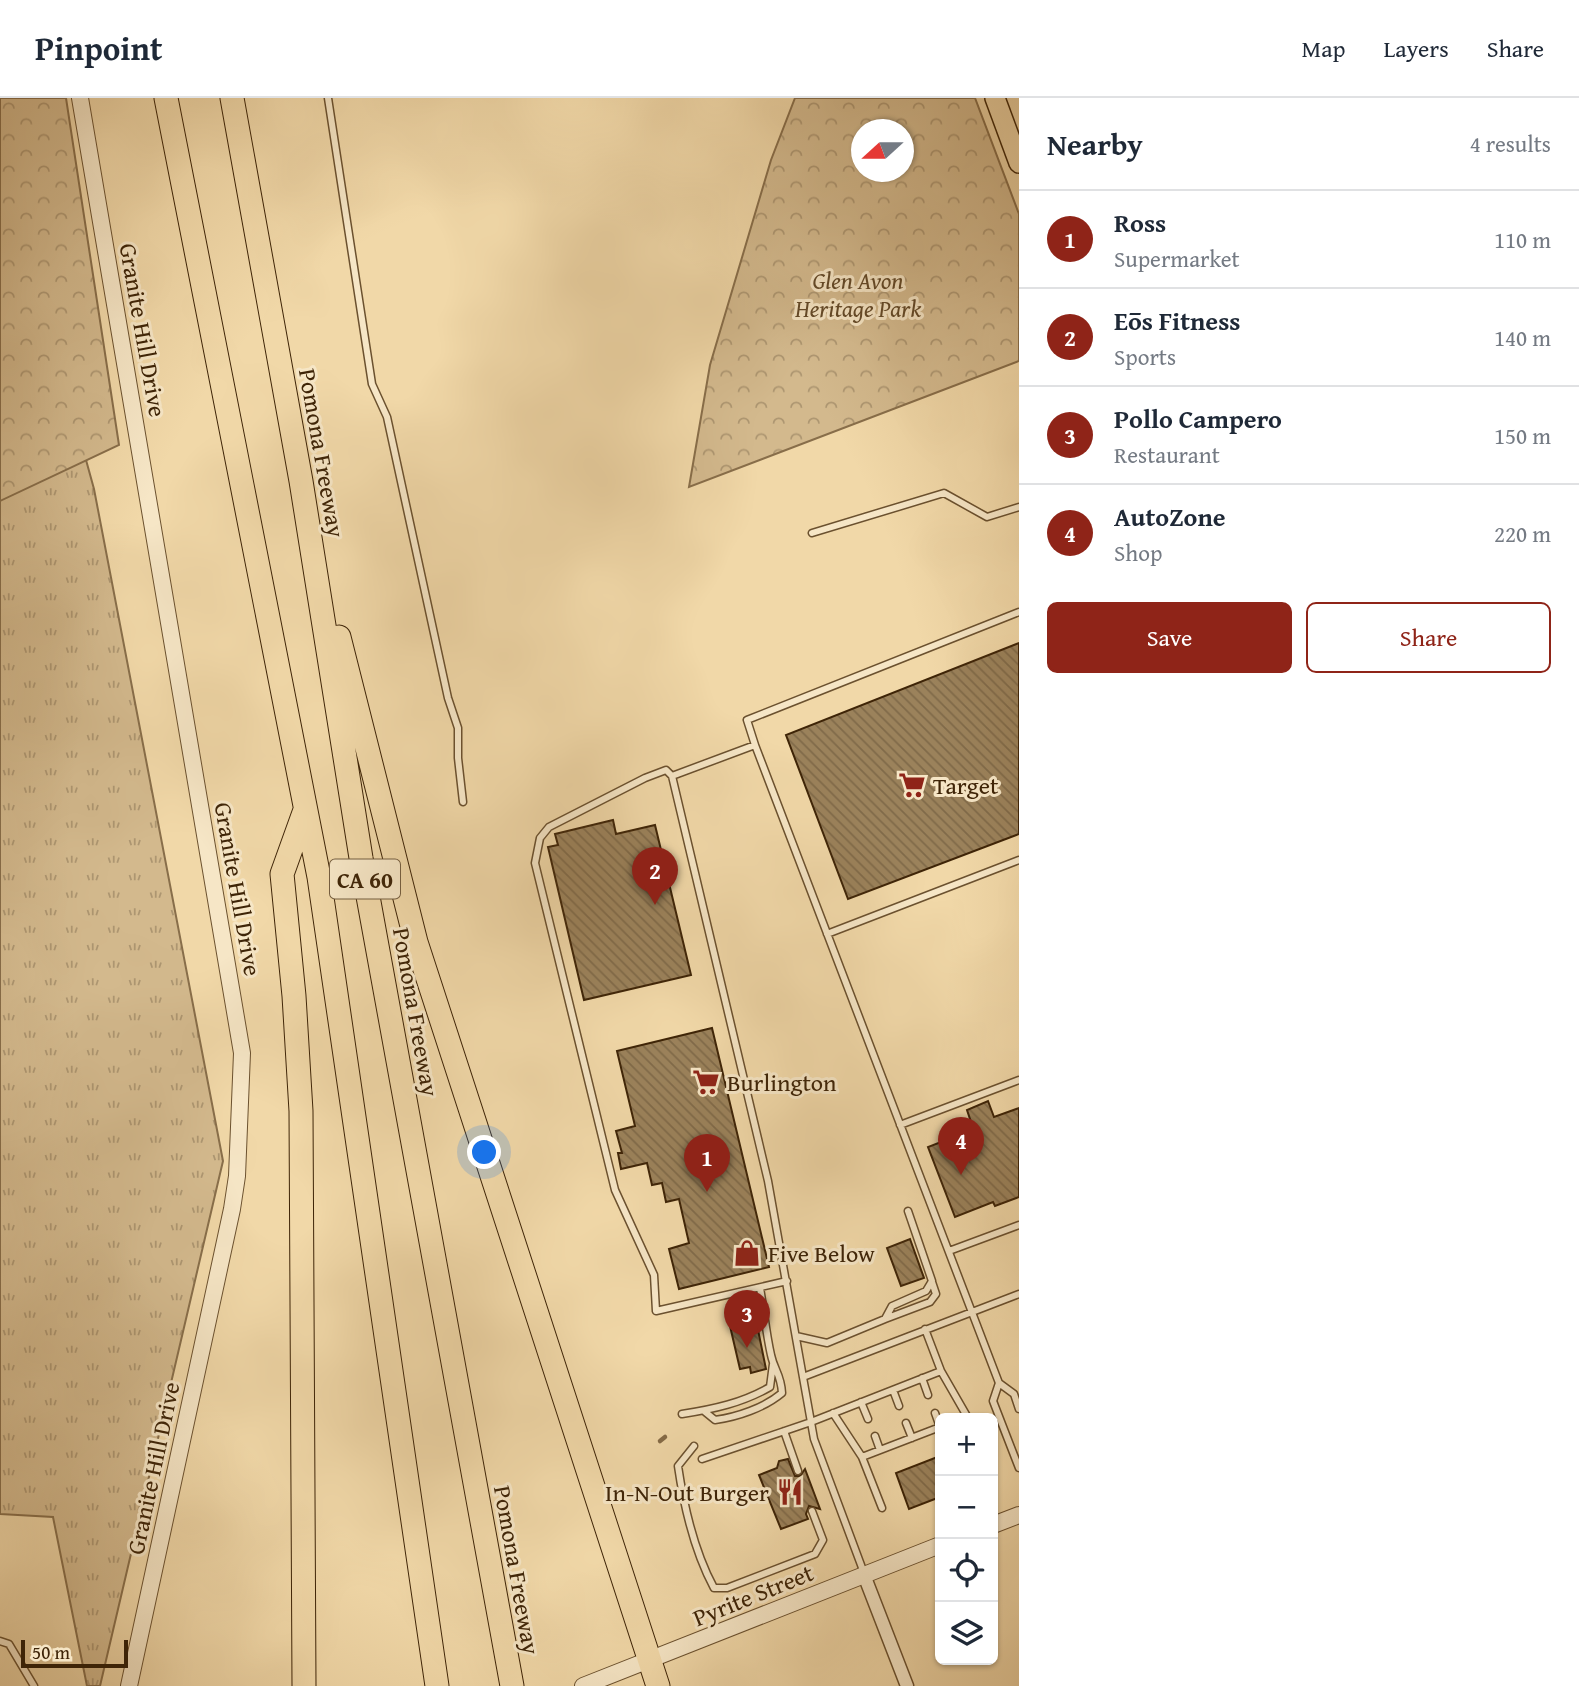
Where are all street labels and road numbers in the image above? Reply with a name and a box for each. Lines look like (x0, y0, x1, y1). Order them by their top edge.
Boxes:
street label: Granite Hill Drive (111, 240, 175, 420)
street label: Pomona Freeway (290, 366, 354, 540)
street label: Granite Hill Drive (206, 799, 270, 979)
road number: CA 60 (330, 860, 400, 898)
street label: Pomona Freeway (384, 925, 448, 1099)
street label: Granite Hill Drive (118, 1378, 188, 1558)
street label: Pomona Freeway (485, 1483, 549, 1657)
street label: Pyrite Street (687, 1555, 819, 1635)

